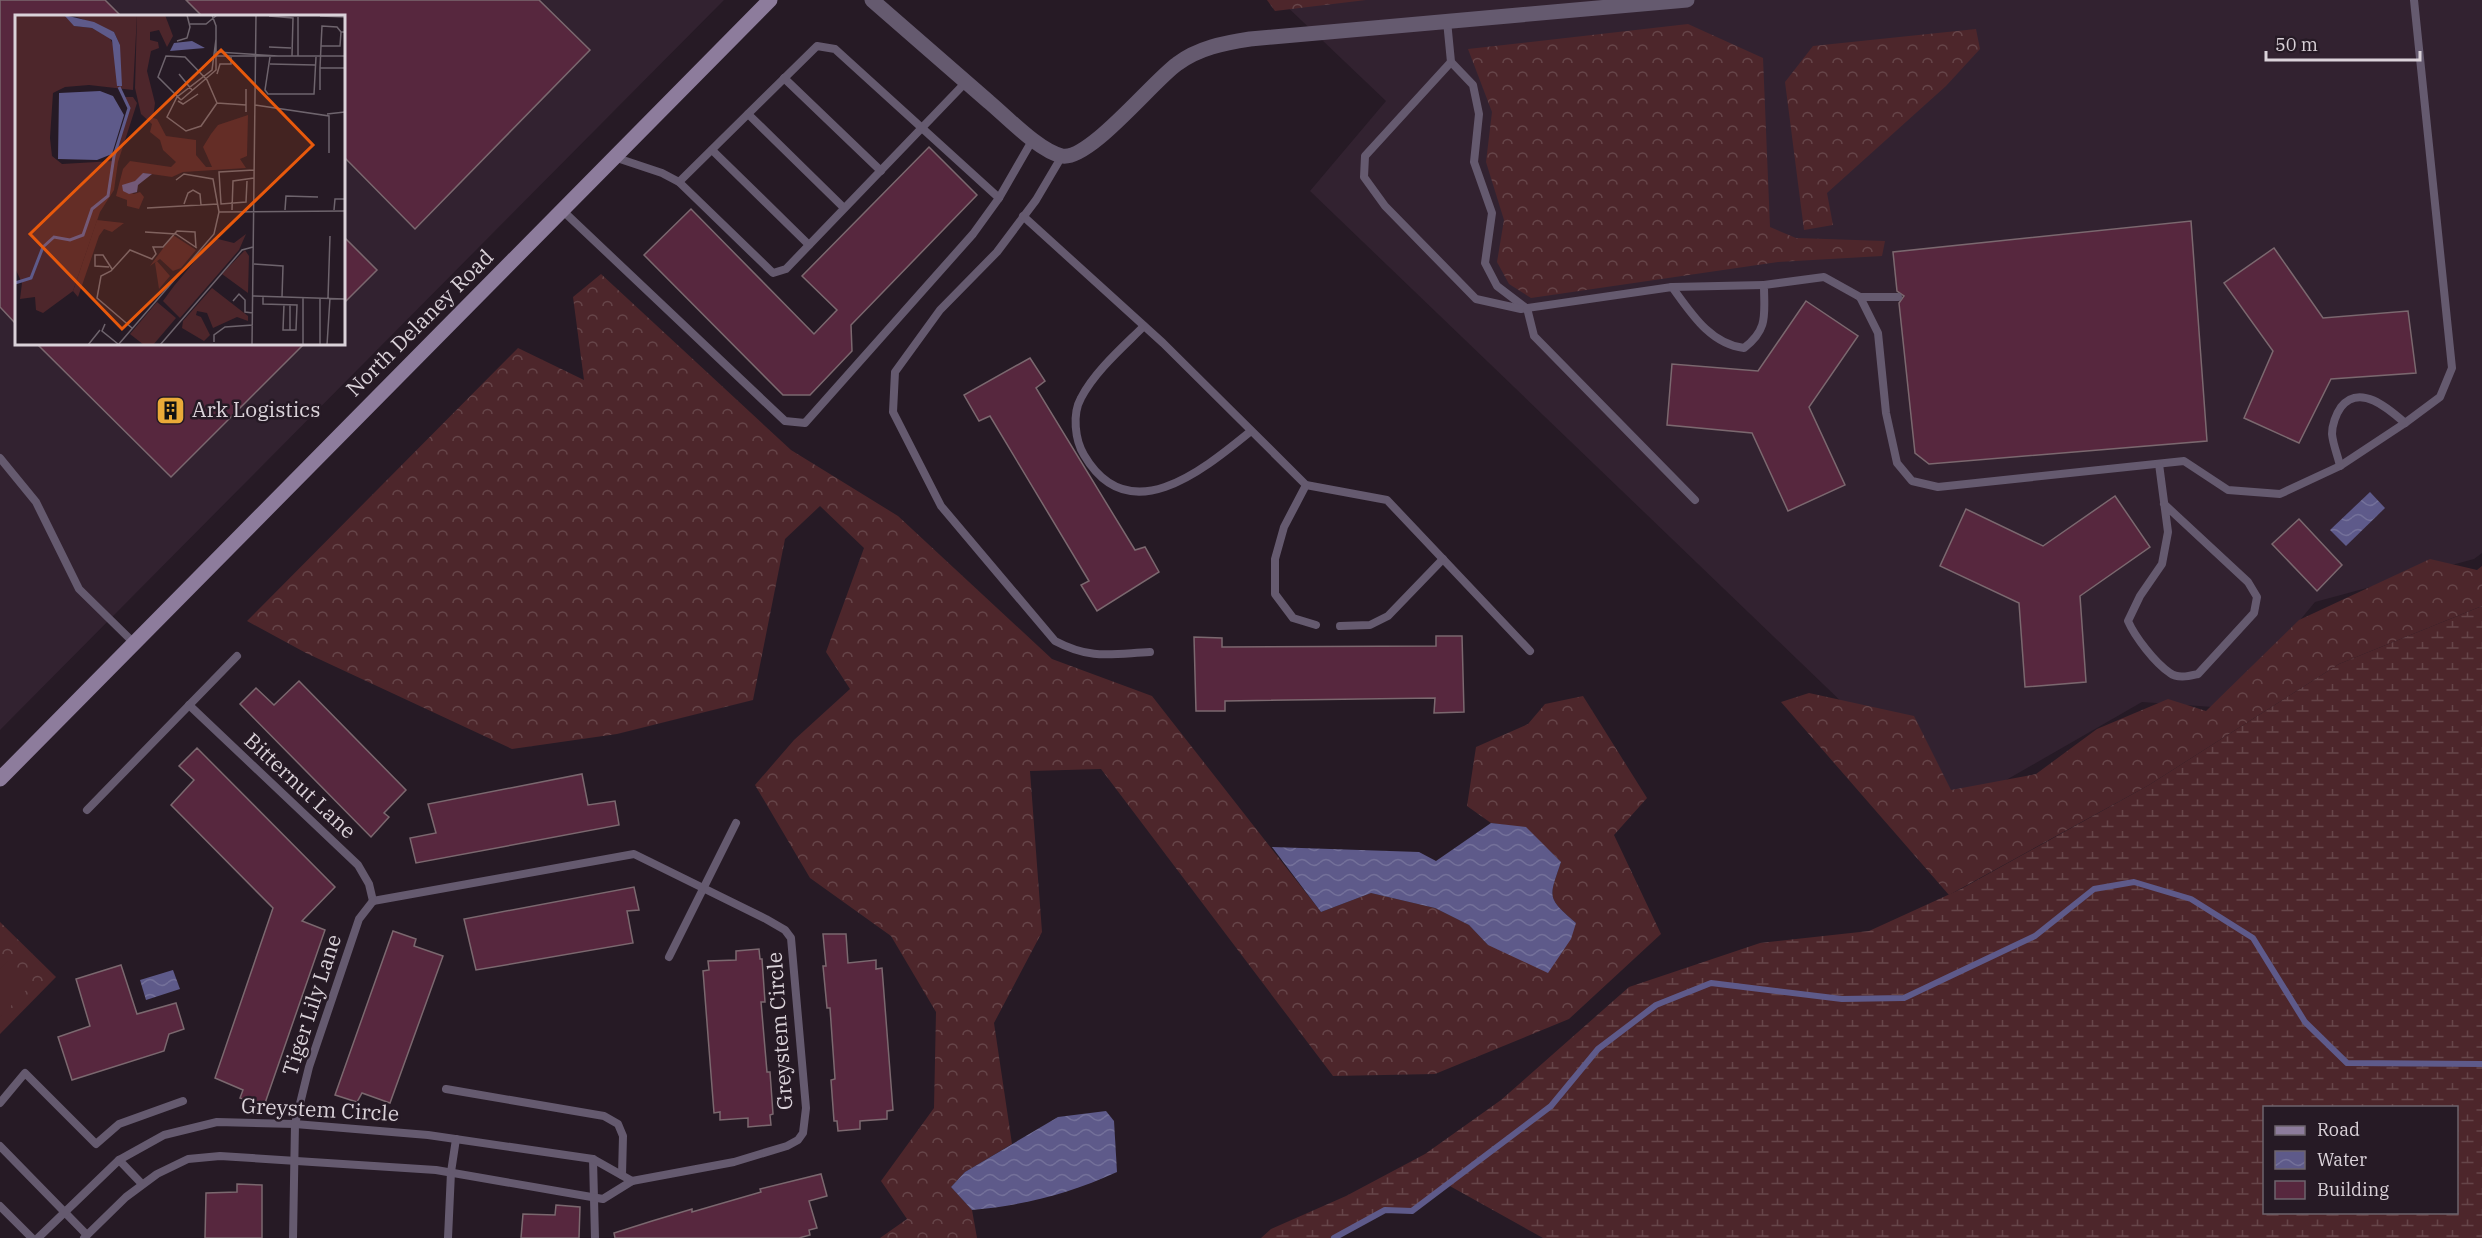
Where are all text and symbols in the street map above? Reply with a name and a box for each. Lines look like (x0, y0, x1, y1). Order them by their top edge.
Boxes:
inset map (15, 15, 345, 345)
scale bar (2266, 24, 2420, 62)
text: 50 m (2275, 33, 2318, 56)
street label: North Delaney Road (340, 242, 499, 402)
building icon: Ark Logistics (155, 394, 187, 426)
place label: Ark Logistics (192, 395, 320, 423)
street label: Bitternut Lane (239, 726, 363, 844)
street label: Tiger Lily Lane (275, 930, 347, 1079)
street label: Greystem Circle (760, 951, 798, 1111)
street label: Greystem Circle (240, 1091, 400, 1127)
legend (2263, 1106, 2458, 1214)
text: Road (2317, 1118, 2360, 1141)
text: Water (2317, 1148, 2367, 1171)
text: Building (2317, 1178, 2389, 1201)

